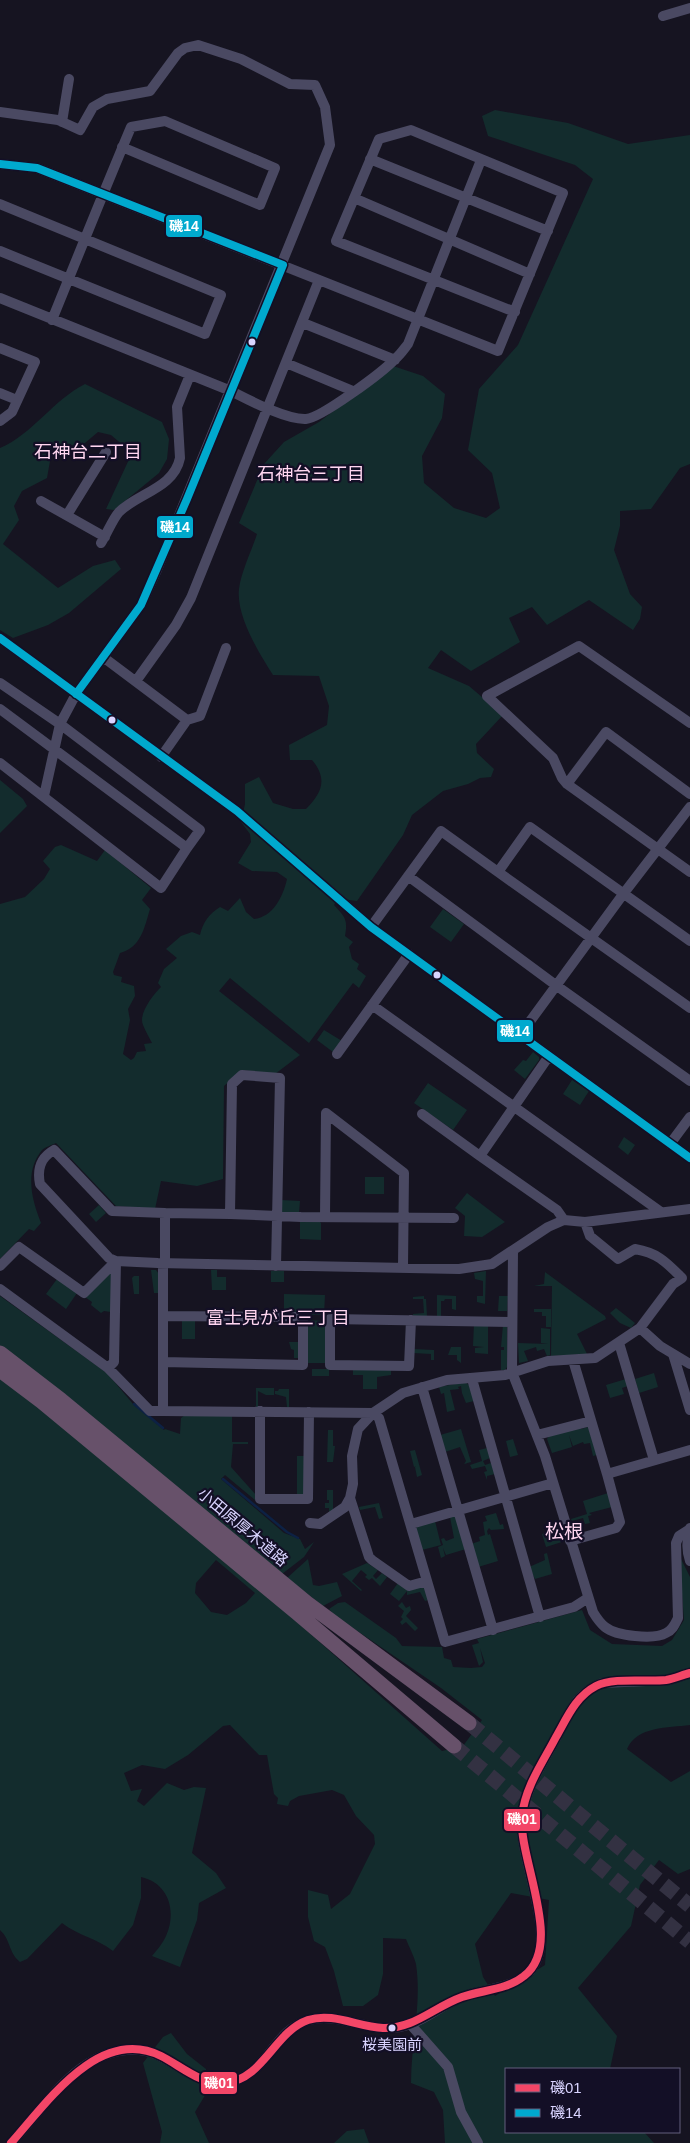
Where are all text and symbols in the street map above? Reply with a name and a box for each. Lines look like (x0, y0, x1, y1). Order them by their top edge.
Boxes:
line badge: 磯14 (165, 214, 203, 238)
text: 磯14 (168, 218, 199, 234)
unlabelled marker (247, 337, 257, 347)
district label: 石神台二丁目 (34, 442, 142, 462)
district label: 石神台三丁目 (257, 464, 365, 484)
line badge: 磯14 (156, 515, 194, 539)
text: 磯14 (159, 519, 190, 535)
unlabelled marker (107, 715, 117, 725)
unlabelled marker (432, 970, 442, 980)
line badge: 磯14 (496, 1019, 534, 1043)
text: 磯14 (499, 1023, 530, 1039)
district label: 富士見が丘三丁目 (206, 1308, 350, 1328)
street label: 小田原厚木道路 (195, 1484, 291, 1570)
district label: 松根 (545, 1521, 583, 1542)
line badge: 磯01 (503, 1808, 541, 1832)
text: 磯01 (506, 1811, 537, 1827)
marker: 桜美園前 (387, 2023, 397, 2033)
place label: 桜美園前 (362, 2036, 422, 2053)
legend (505, 2068, 680, 2133)
line badge: 磯01 (200, 2071, 238, 2095)
text: 磯01 (203, 2075, 234, 2091)
text: 磯01 (550, 2079, 582, 2096)
text: 磯14 (550, 2104, 582, 2121)

